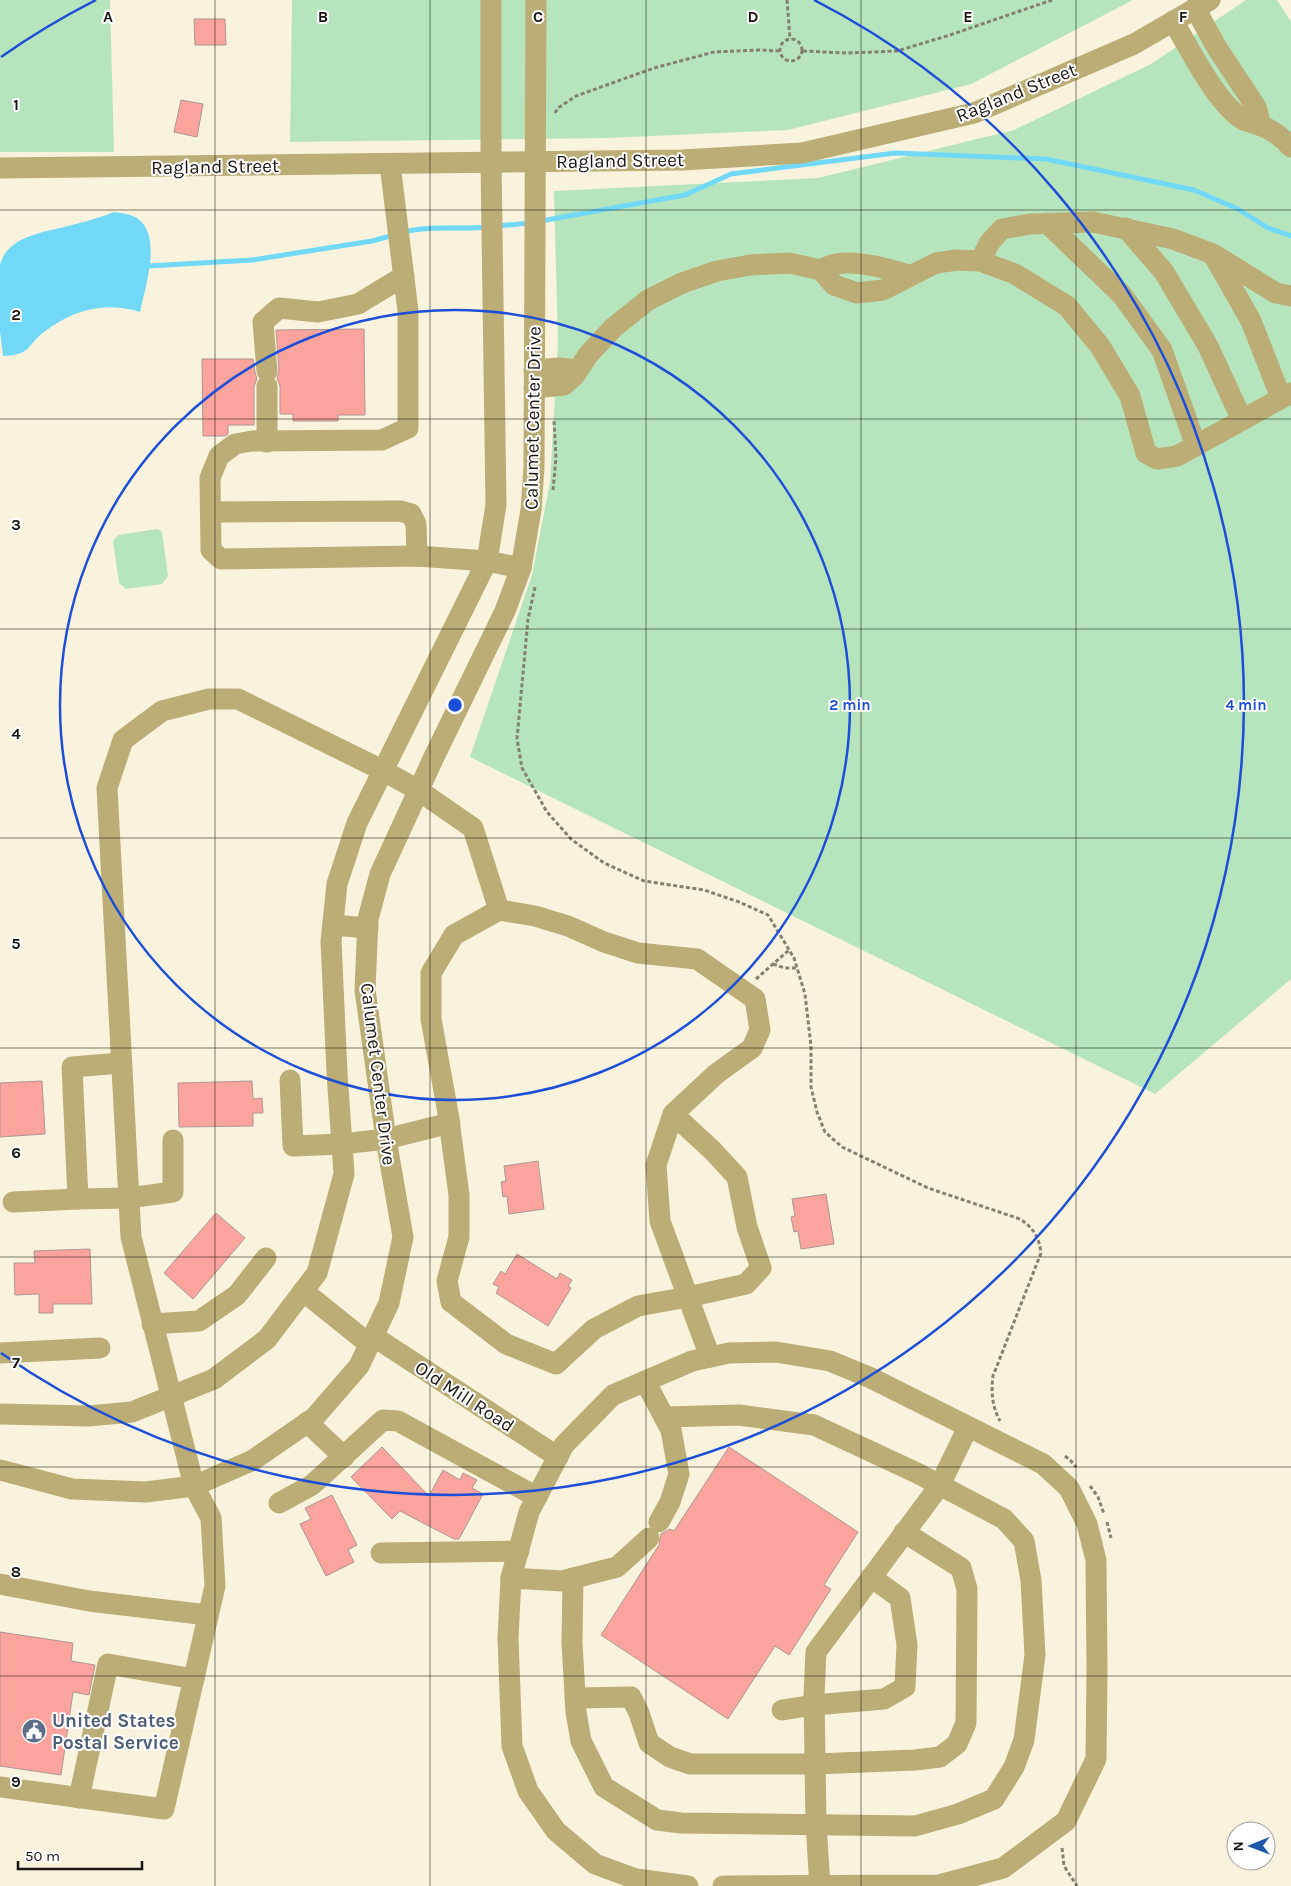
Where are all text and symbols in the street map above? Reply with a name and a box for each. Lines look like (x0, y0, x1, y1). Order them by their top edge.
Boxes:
text: A (103, 7, 113, 26)
text: B (318, 7, 328, 26)
text: C (533, 7, 543, 26)
text: D (748, 7, 759, 26)
text: E (963, 7, 973, 26)
text: F (1179, 7, 1188, 26)
street label: Ragland Street (953, 59, 1080, 127)
text: 1 (13, 95, 19, 114)
street label: Ragland Street (556, 149, 684, 173)
street label: Ragland Street (151, 155, 279, 179)
text: 2 (11, 305, 21, 324)
street label: Calumet Center Drive (520, 326, 546, 510)
text: 3 (11, 515, 21, 534)
centre of rings (446, 696, 464, 714)
text: 2 min (829, 696, 871, 714)
text: 4 min (1225, 696, 1267, 714)
text: 4 (11, 724, 21, 743)
text: 5 (11, 934, 21, 953)
street label: Calumet Center Drive (356, 982, 400, 1167)
text: 6 (11, 1143, 21, 1162)
text: 7 (12, 1353, 20, 1372)
street label: Old Mill Road (411, 1357, 518, 1437)
text: 8 (11, 1562, 21, 1581)
place label: United States Postal Service (52, 1710, 179, 1754)
public building icon: United States Postal Service (21, 1718, 47, 1744)
text: 9 (11, 1772, 21, 1791)
north arrow (1226, 1821, 1276, 1871)
scale bar (18, 1838, 141, 1870)
text: N (1230, 1841, 1247, 1851)
text: 50 m (25, 1847, 60, 1865)

